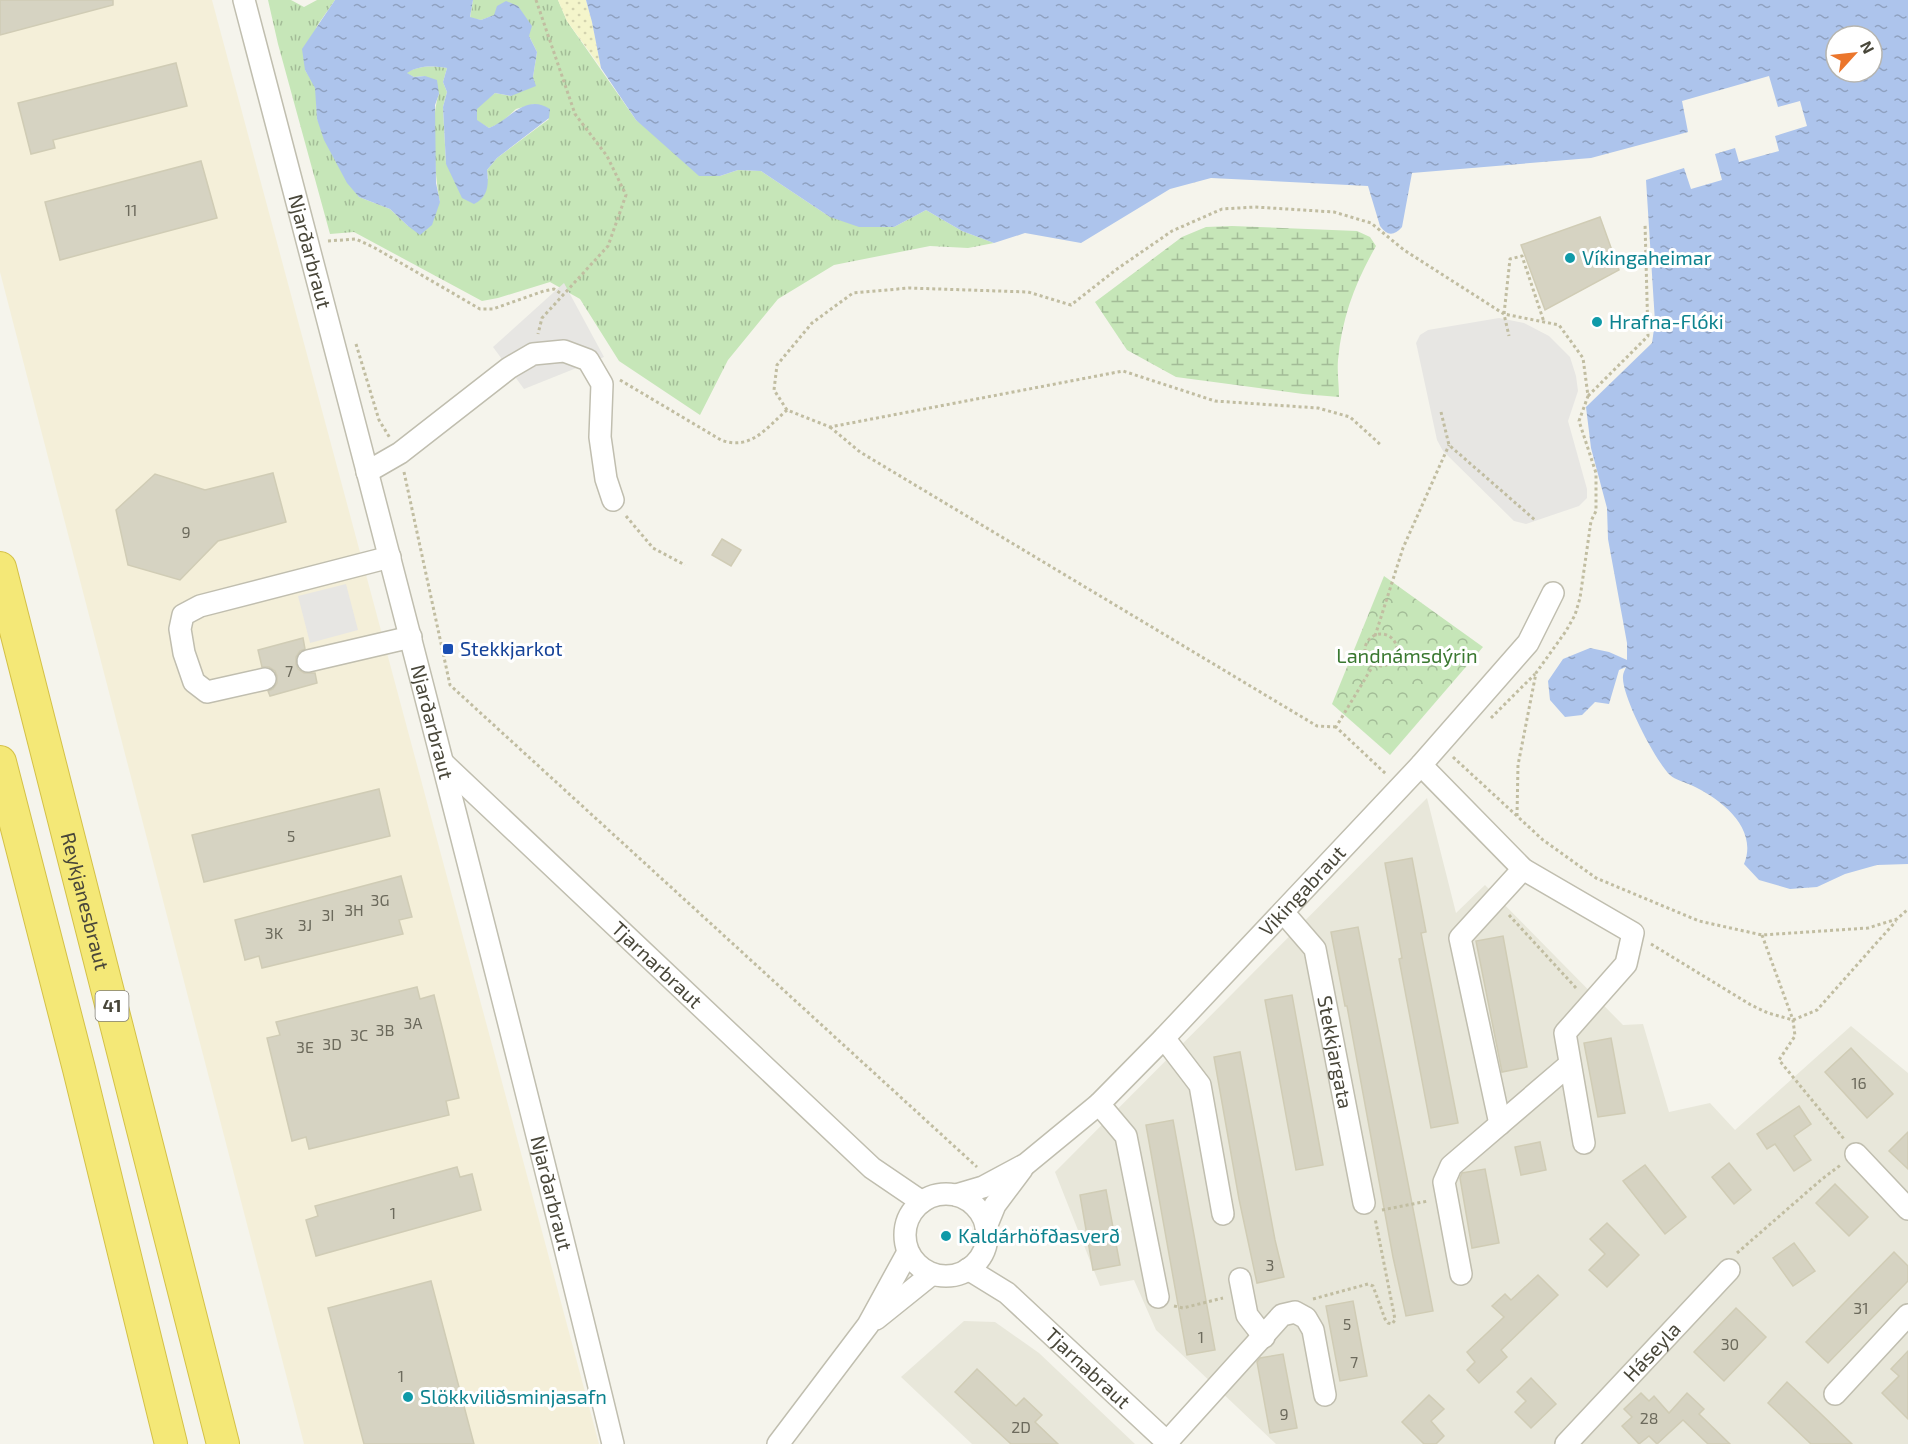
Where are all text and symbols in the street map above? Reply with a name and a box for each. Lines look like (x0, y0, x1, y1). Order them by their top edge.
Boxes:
north arrow (1824, 24, 1884, 84)
text: N (1857, 37, 1879, 56)
street label: Njarðarbraut (284, 191, 337, 312)
house number: 11 (125, 200, 137, 219)
place label: Víkingaheimar (1582, 245, 1712, 269)
marker: Víkingaheimar (1563, 251, 1577, 265)
place label: Hrafna-Flóki (1609, 309, 1724, 333)
marker: Hrafna-Flóki (1590, 315, 1604, 329)
house number: 9 (181, 522, 191, 541)
place label: Stekkjarkot (460, 636, 563, 660)
marker: Stekkjarkot (441, 642, 455, 656)
park label: Landnámsdýrin (1336, 643, 1478, 667)
house number: 7 (285, 661, 293, 680)
street label: Njarðarbraut (407, 662, 459, 782)
house number: 5 (287, 826, 295, 845)
street label: Reykjanesbraut (57, 829, 115, 973)
street label: Vikingabraut (1253, 840, 1350, 941)
house number: 3G (371, 890, 389, 909)
house number: 3H (344, 900, 364, 919)
house number: 3I (321, 905, 335, 924)
house number: 3J (298, 915, 312, 934)
street label: Tjarnarbraut (607, 916, 708, 1013)
house number: 3K (265, 923, 284, 942)
road number: 41 (96, 991, 128, 1021)
street label: Stekkjargata (1313, 994, 1359, 1110)
house number: 3A (404, 1013, 422, 1032)
house number: 3B (376, 1020, 394, 1039)
house number: 3C (350, 1025, 368, 1044)
house number: 3D (322, 1034, 342, 1053)
house number: 3E (296, 1037, 314, 1056)
house number: 16 (1851, 1073, 1867, 1092)
street label: Njarðarbraut (526, 1133, 578, 1253)
house number: 1 (390, 1203, 396, 1222)
place label: Kaldárhöfðasverð (958, 1223, 1120, 1247)
marker: Kaldárhöfðasverð (939, 1229, 953, 1243)
house number: 3 (1266, 1255, 1274, 1274)
house number: 31 (1853, 1298, 1869, 1317)
house number: 5 (1343, 1314, 1351, 1333)
street label: Háseyla (1618, 1317, 1685, 1386)
street label: Tjarnabraut (1041, 1322, 1136, 1413)
house number: 1 (1198, 1327, 1204, 1346)
house number: 30 (1721, 1334, 1739, 1353)
house number: 7 (1350, 1352, 1358, 1371)
house number: 1 (398, 1366, 404, 1385)
place label: Slökkviliðsminjasafn (420, 1384, 607, 1408)
marker: Slökkviliðsminjasafn (401, 1390, 415, 1404)
house number: 9 (1279, 1404, 1289, 1423)
house number: 28 (1640, 1408, 1658, 1427)
house number: 2D (1011, 1417, 1031, 1436)

